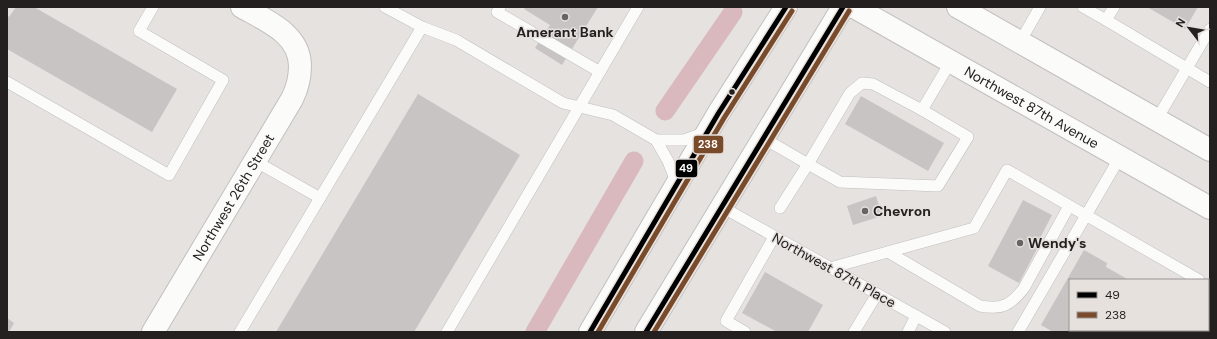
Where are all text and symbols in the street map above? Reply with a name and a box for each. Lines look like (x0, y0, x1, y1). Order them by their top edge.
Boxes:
north arrow (1169, 8, 1209, 48)
marker: Amerant Bank (560, 12, 570, 22)
text: N (1172, 16, 1188, 30)
place label: Amerant Bank (516, 23, 614, 41)
street label: Northwest 87th Avenue (961, 62, 1102, 152)
unlabelled marker (727, 87, 737, 97)
street label: Northwest 26th Street (189, 130, 278, 264)
line badge: 238 (693, 135, 724, 154)
text: 238 (698, 137, 718, 151)
line badge: 49 (675, 159, 698, 178)
text: 49 (679, 161, 693, 175)
place label: Chevron (873, 202, 931, 220)
marker: Chevron (860, 206, 870, 216)
street label: Northwest 87th Place (769, 229, 899, 312)
place label: Wendy's (1028, 234, 1086, 252)
marker: Wendy's (1015, 238, 1025, 248)
legend (1069, 279, 1209, 331)
text: 49 (1105, 287, 1120, 303)
text: 238 (1105, 307, 1126, 323)

